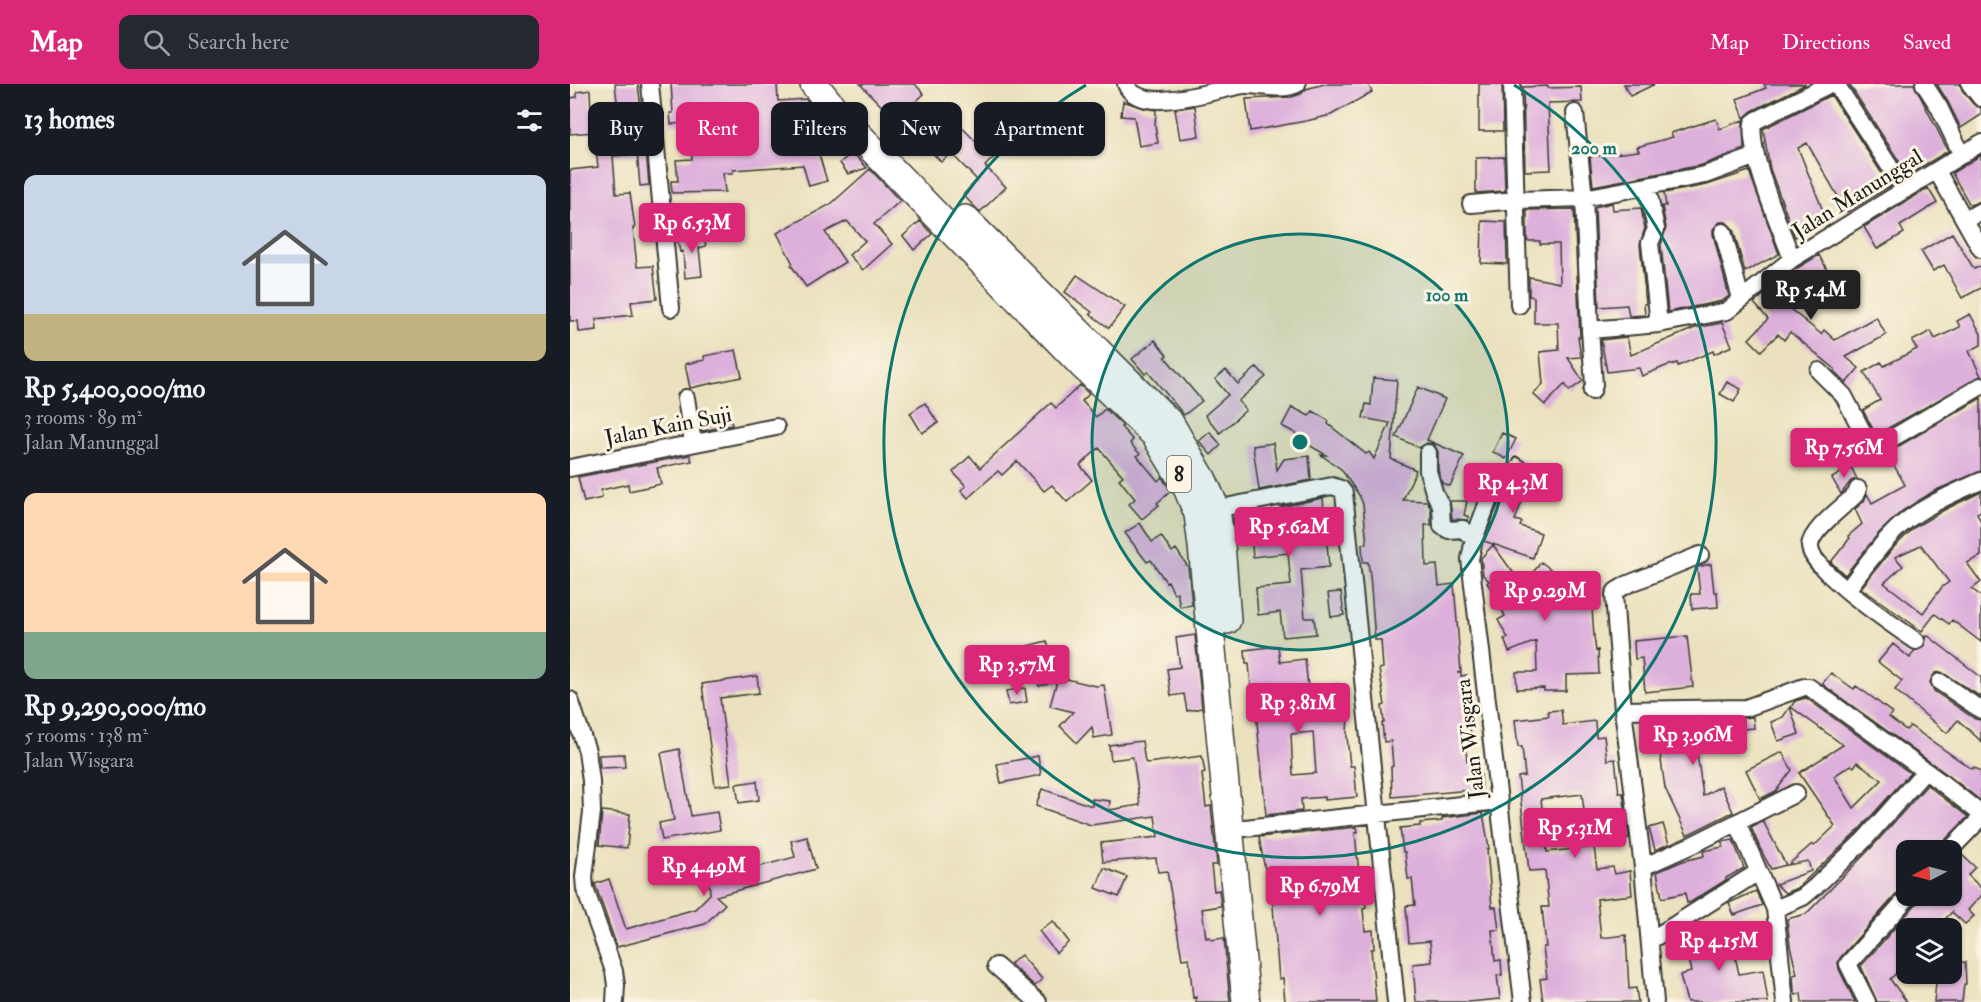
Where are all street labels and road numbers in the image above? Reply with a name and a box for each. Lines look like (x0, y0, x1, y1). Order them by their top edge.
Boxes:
street label: Jalan Manunggal (1786, 142, 1928, 246)
street label: Jalan Kain Suji (601, 400, 734, 452)
road number: 8 (1167, 456, 1191, 492)
street label: Jalan Wisgara (1449, 676, 1491, 802)

